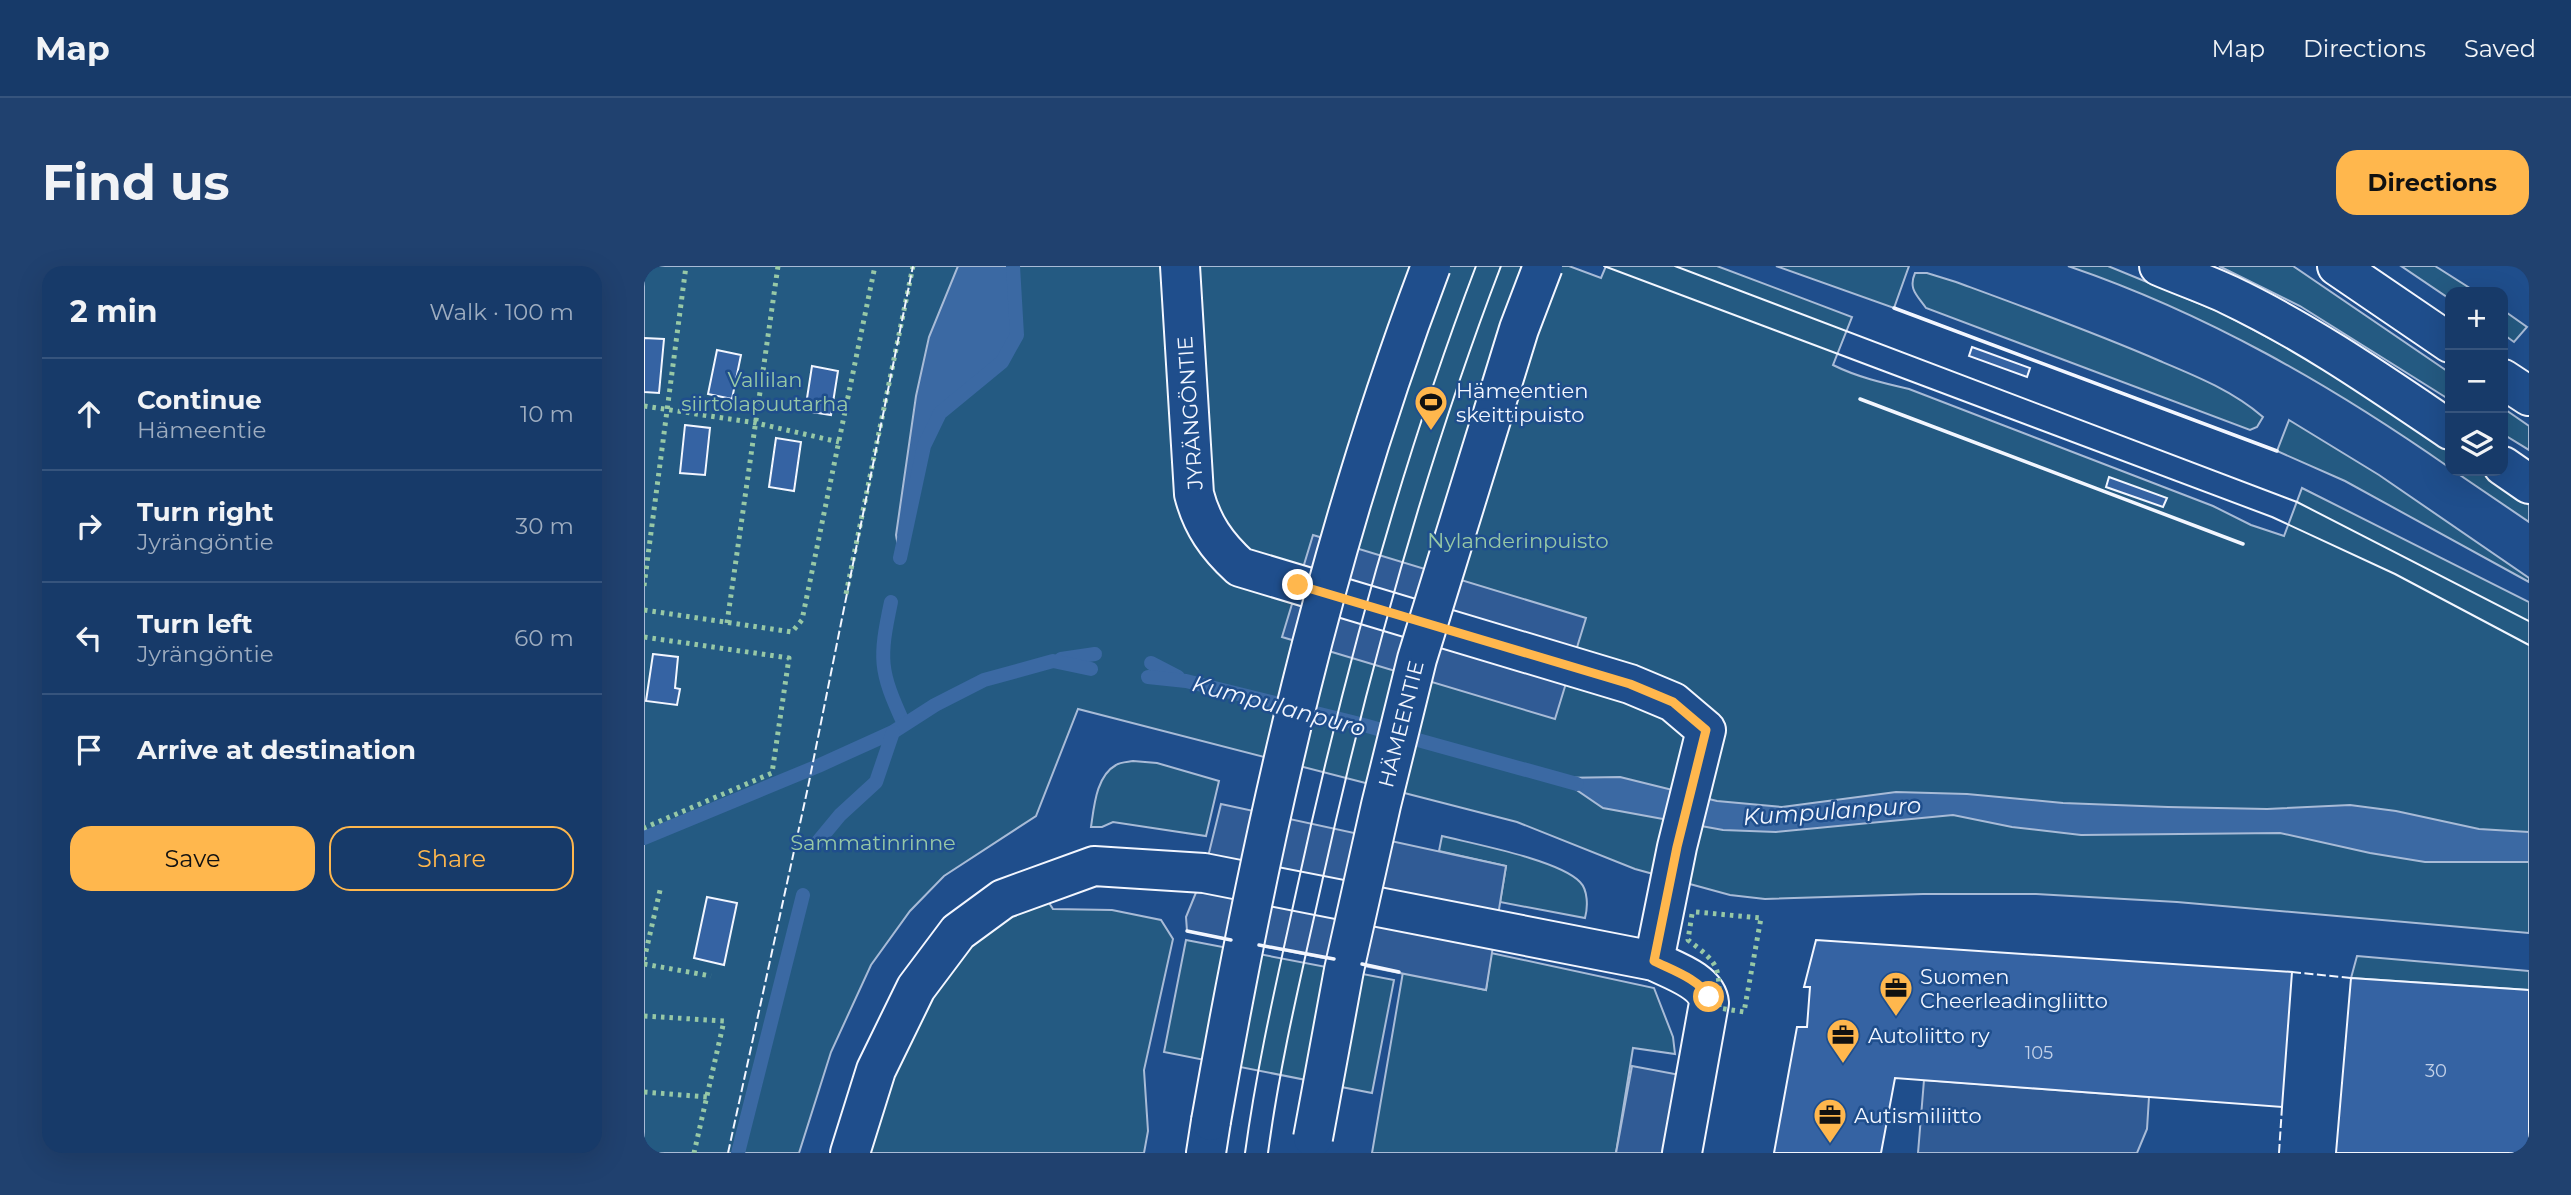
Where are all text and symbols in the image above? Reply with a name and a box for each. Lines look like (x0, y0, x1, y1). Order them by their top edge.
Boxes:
text: Map (35, 28, 110, 68)
text: Map (2212, 34, 2265, 63)
text: Directions (2303, 34, 2426, 63)
text: Saved (2464, 34, 2536, 63)
button: Directions (2336, 150, 2529, 215)
text: Find us (42, 153, 230, 212)
map controls (2445, 287, 2508, 476)
button: + (2445, 287, 2508, 350)
text: 2 min (70, 293, 157, 330)
text: Walk · 100 m (429, 298, 574, 326)
street label: JYRÄNGÖNTIE (1172, 335, 1208, 492)
button: − (2445, 350, 2508, 413)
park label: Vallilan siirtolapuutarha (681, 367, 849, 416)
place label: Hämeentien skeittipuisto (1456, 378, 1588, 427)
sports icon: Hämeentien skeittipuisto (1412, 383, 1450, 432)
text: Continue (137, 384, 262, 416)
icon: ahead (70, 395, 108, 433)
text: 10 m (520, 400, 574, 428)
button: layers (2445, 413, 2508, 476)
text: Hämeentie (137, 416, 266, 444)
text: Turn right (137, 496, 273, 528)
icon: right (70, 507, 108, 545)
text: 30 m (515, 512, 574, 540)
text: Jyrängöntie (137, 528, 274, 556)
park label: Nylanderinpuisto (1427, 528, 1609, 553)
route end (1282, 569, 1313, 600)
text: Turn left (137, 608, 253, 640)
icon: left (70, 619, 108, 657)
text: 60 m (514, 624, 574, 652)
text: Jyrängöntie (137, 640, 274, 668)
street label: HÄMEENTIE (1373, 658, 1429, 790)
water label: Kumpulanpuro (1189, 669, 1369, 743)
icon: arrive (70, 731, 108, 769)
text: Arrive at destination (137, 734, 416, 766)
water label: Kumpulanpuro (1742, 791, 1922, 831)
button: Save (70, 826, 315, 891)
button: Share (329, 826, 574, 891)
park label: Sammatinrinne (790, 830, 956, 855)
place label: Suomen Cheerleadingliitto (1920, 964, 2108, 1013)
office icon: Suomen Cheerleadingliitto (1877, 969, 1915, 1018)
route start (1693, 981, 1724, 1012)
office icon: Autoliitto ry (1824, 1016, 1862, 1065)
place label: Autoliitto ry (1868, 1023, 1990, 1048)
house number: 105 (2025, 1042, 2053, 1064)
house number: 30 (2425, 1060, 2447, 1082)
office icon: Autismiliitto (1811, 1096, 1849, 1145)
place label: Autismiliitto (1854, 1103, 1982, 1128)

